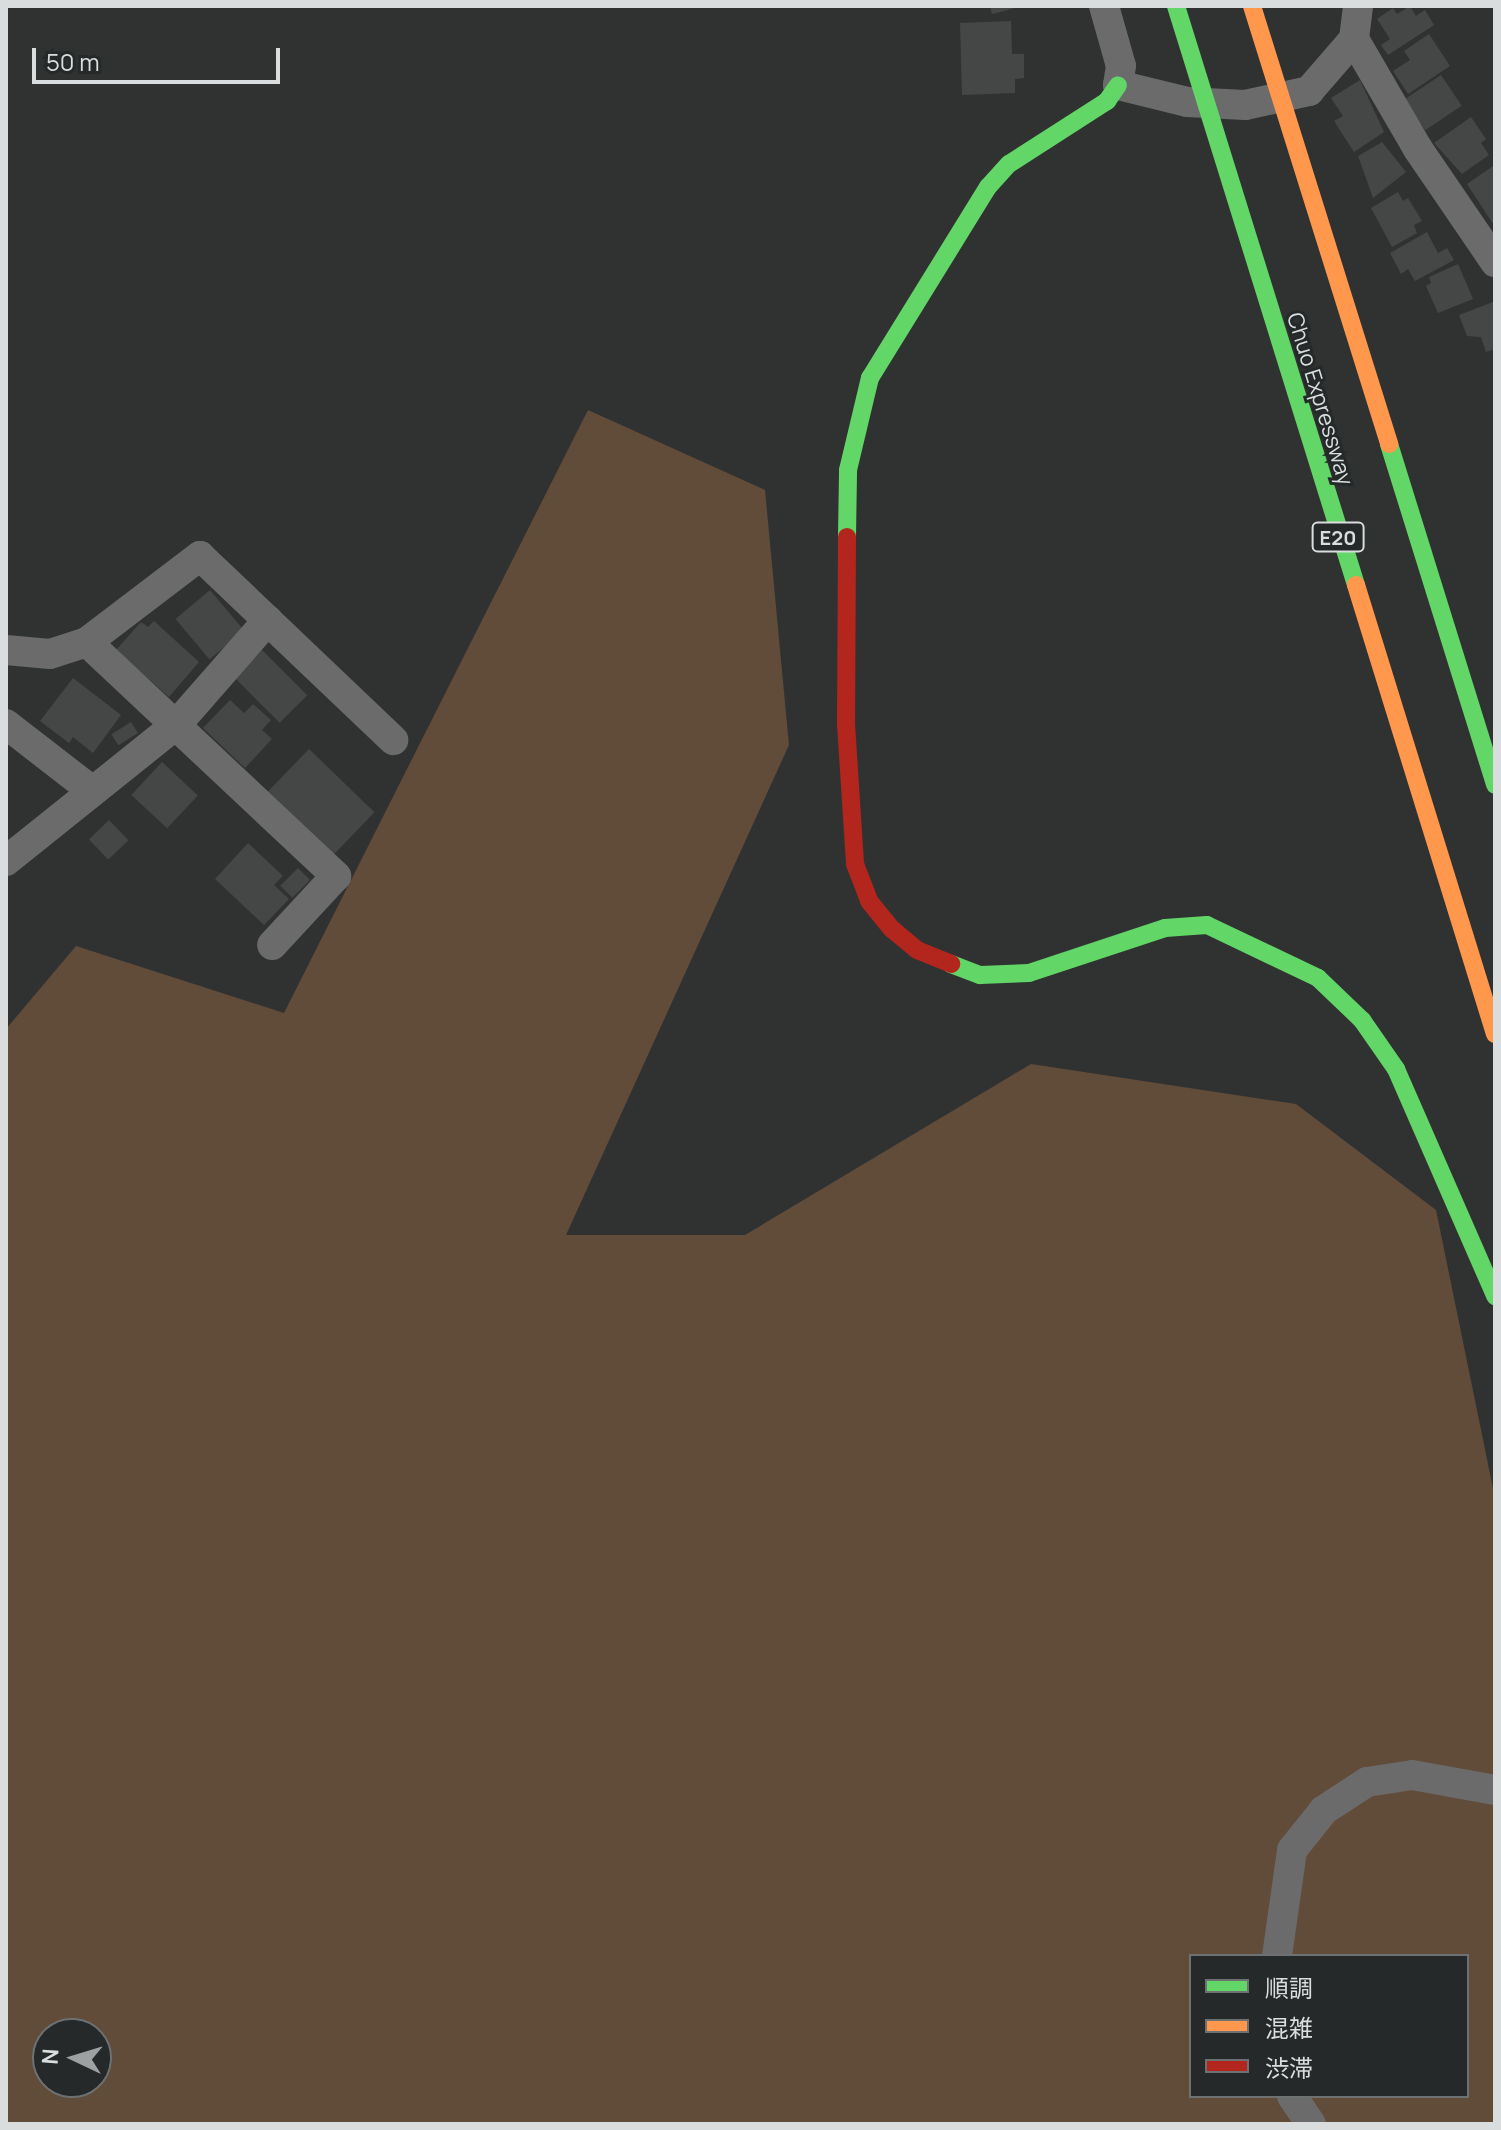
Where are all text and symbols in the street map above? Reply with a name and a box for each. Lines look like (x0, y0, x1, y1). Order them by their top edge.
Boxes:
scale bar (36, 32, 284, 82)
text: 50 m (46, 45, 100, 78)
street label: Chuo Expressway (1281, 310, 1359, 488)
road number: E20 (1310, 521, 1366, 553)
legend (1189, 1954, 1469, 2098)
text: 順調 (1265, 1971, 1313, 2004)
text: 混雑 (1265, 2011, 1313, 2044)
north arrow (32, 2018, 112, 2098)
text: N (35, 2048, 66, 2065)
text: 渋滞 (1265, 2051, 1313, 2084)

